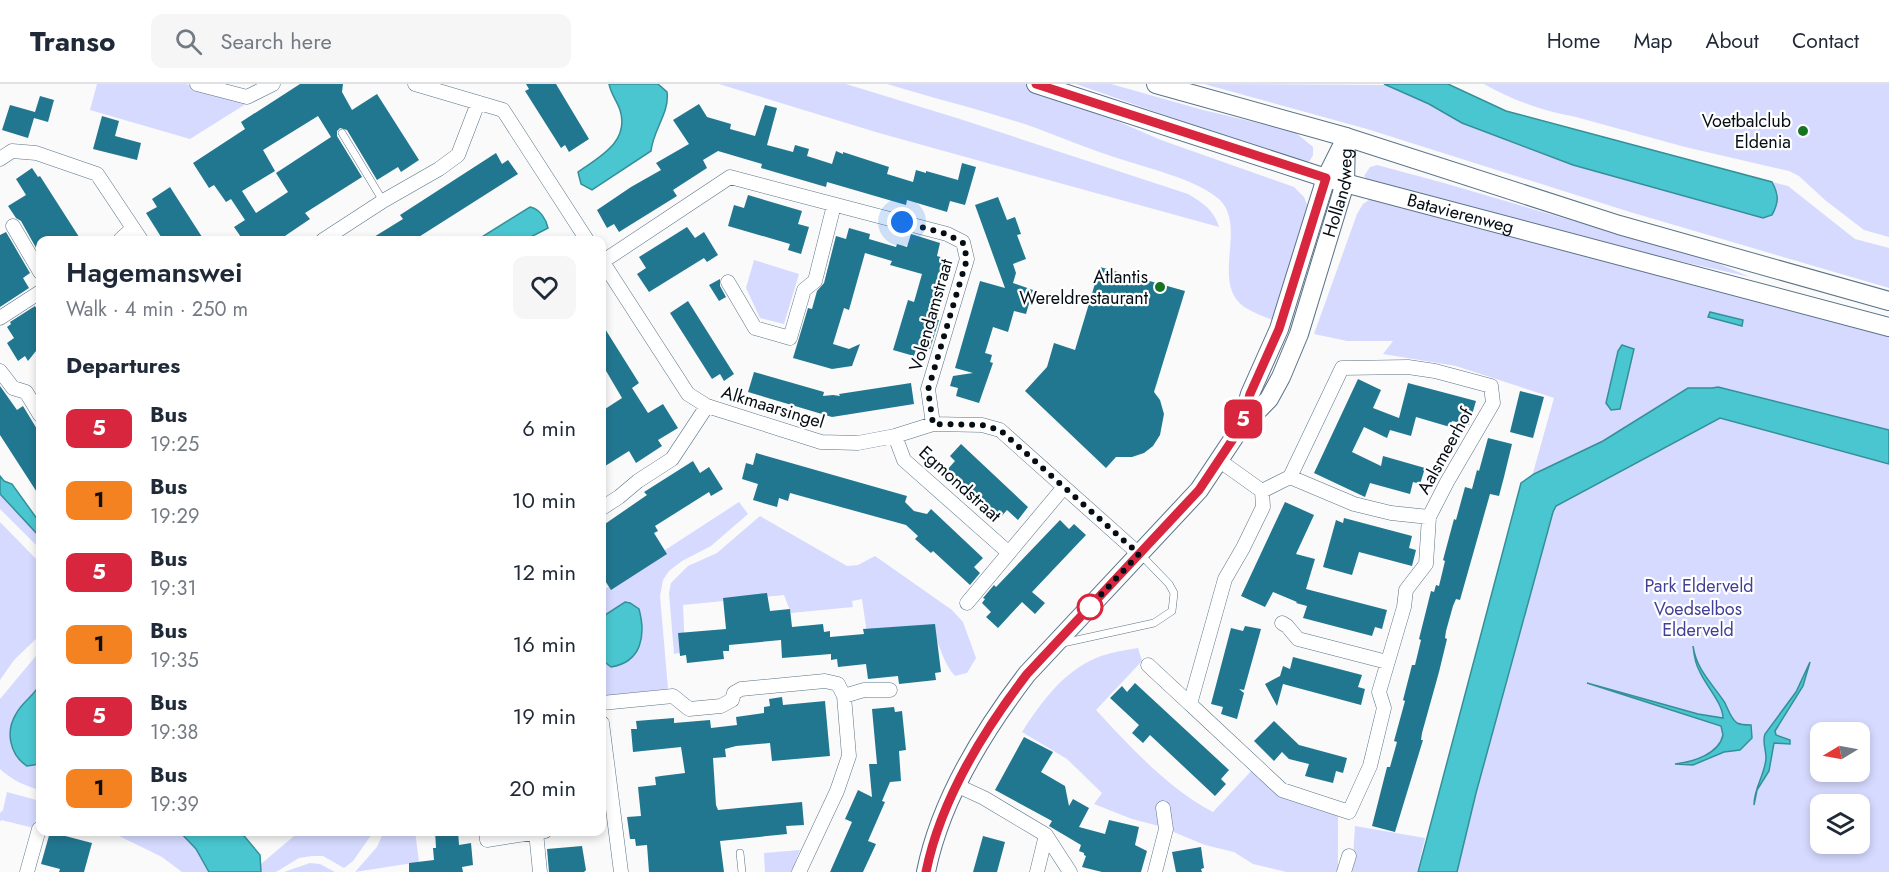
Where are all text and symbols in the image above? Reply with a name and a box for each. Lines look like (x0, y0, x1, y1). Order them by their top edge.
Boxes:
search box (151, 14, 571, 68)
text: Transo (30, 21, 115, 62)
icon: search (172, 25, 205, 58)
text: Search here (220, 25, 332, 57)
text: Home (1547, 26, 1600, 56)
text: Map (1633, 26, 1673, 56)
text: About (1706, 26, 1759, 56)
text: Contact (1792, 26, 1859, 56)
place label: Voetbalclub Eldenia (1702, 108, 1791, 155)
marker: Voetbalclub Eldenia (1796, 124, 1810, 138)
street label: Hollandweg (1316, 148, 1359, 241)
street label: Batavierenweg (1404, 187, 1517, 240)
your location (887, 207, 917, 237)
text: Hagemanswei (66, 252, 243, 293)
street label: Volendamstraat (903, 255, 960, 374)
button: heart (513, 256, 576, 319)
place label: Atlantis Wereldrestaurant (1019, 264, 1149, 311)
marker: Atlantis Wereldrestaurant (1153, 280, 1167, 294)
text: Walk · 4 min · 250 m (66, 295, 248, 324)
text: Departures (66, 349, 180, 381)
street label: Alkmaarsingel (718, 379, 828, 435)
text: Bus (150, 398, 187, 430)
line badge: 5 (1224, 400, 1262, 438)
street label: Aalsmeerhof (1411, 402, 1480, 499)
text: 5 (1236, 404, 1250, 434)
text: 6 min (522, 412, 576, 444)
text: 5 (92, 413, 106, 443)
text: 19:25 (150, 430, 199, 459)
street label: Egmondstraat (913, 440, 1008, 529)
text: Bus (150, 470, 187, 502)
text: 10 min (512, 484, 576, 516)
text: 1 (94, 485, 104, 515)
text: 19:29 (150, 502, 199, 531)
text: Bus (150, 542, 187, 574)
text: 12 min (513, 556, 576, 588)
text: 5 (92, 557, 106, 587)
park label: Park Elderveld (1644, 573, 1754, 599)
text: 19:31 (150, 574, 196, 603)
unlabelled marker (1077, 594, 1103, 620)
park label: Voedselbos Elderveld (1654, 596, 1742, 643)
text: Bus (150, 614, 187, 646)
text: 16 min (512, 628, 576, 660)
text: 1 (94, 629, 104, 659)
text: 19:35 (150, 646, 199, 675)
text: Bus (150, 686, 187, 718)
text: 19 min (512, 700, 576, 732)
text: 5 (92, 701, 106, 731)
text: 19:38 (150, 718, 198, 747)
north arrow (1810, 722, 1870, 782)
map controls (1810, 722, 1870, 854)
text: Bus (150, 758, 187, 790)
text: 20 min (509, 772, 576, 804)
text: 1 (94, 773, 104, 803)
text: 19:39 (150, 790, 199, 819)
button: layers (1810, 794, 1870, 854)

